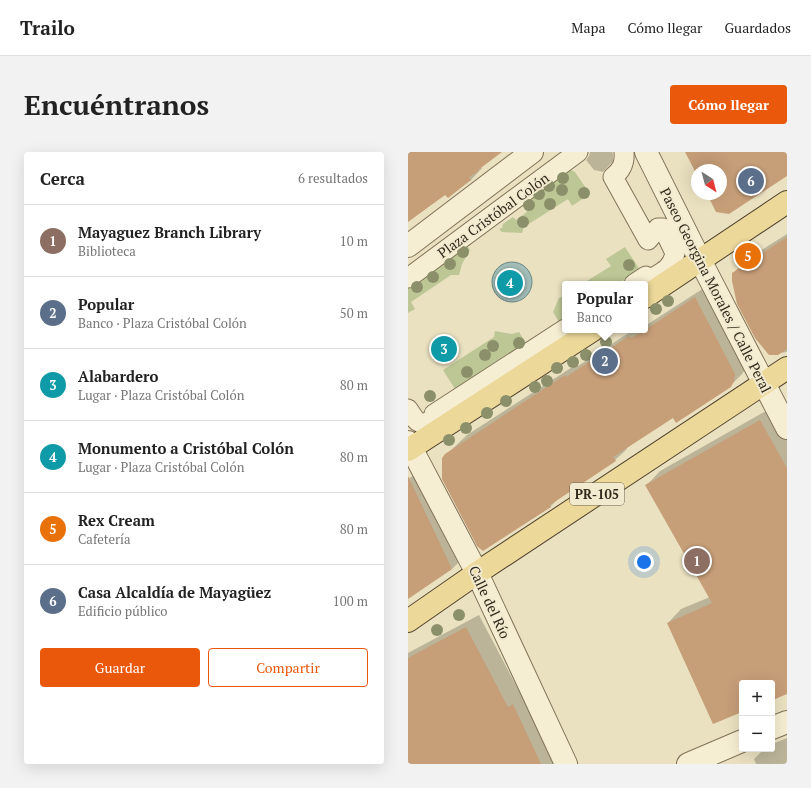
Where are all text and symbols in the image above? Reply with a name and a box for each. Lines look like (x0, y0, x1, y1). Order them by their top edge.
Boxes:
text: Trailo (20, 15, 75, 40)
text: Mapa (571, 18, 606, 37)
text: Cómo llegar (628, 18, 702, 37)
text: Guardados (724, 18, 791, 37)
button: Cómo llegar (670, 85, 787, 124)
text: Encuéntranos (24, 86, 209, 123)
north arrow (691, 164, 727, 200)
pin: 6 (738, 166, 764, 196)
text: Cerca (40, 167, 85, 190)
street label: Plaza Cristóbal Colón (433, 168, 553, 262)
text: 6 resultados (298, 169, 368, 187)
street label: Paseo Georgina Morales / Calle Peral (656, 184, 776, 396)
text: Mayaguez Branch Library (78, 222, 261, 242)
text: 1 (49, 232, 57, 250)
text: 10 m (340, 232, 368, 250)
pin: 5 (735, 241, 761, 271)
text: Biblioteca (78, 242, 136, 260)
pin: 4 (497, 268, 523, 298)
popup (562, 281, 648, 333)
text: Popular (577, 288, 633, 308)
text: Popular (78, 294, 134, 314)
text: 2 (49, 304, 57, 322)
text: 50 m (340, 304, 368, 322)
text: Banco (577, 308, 612, 326)
text: Banco · Plaza Cristóbal Colón (78, 314, 247, 332)
pin: 3 (431, 334, 457, 364)
pin: 2 (592, 346, 618, 376)
text: Alabardero (78, 366, 158, 386)
text: 3 (49, 376, 57, 394)
text: 80 m (340, 376, 368, 394)
text: Lugar · Plaza Cristóbal Colón (78, 386, 244, 404)
text: Monumento a Cristóbal Colón (78, 438, 294, 458)
text: 4 (49, 448, 57, 466)
text: 80 m (340, 448, 368, 466)
text: Lugar · Plaza Cristóbal Colón (78, 458, 244, 476)
road number: PR-105 (570, 483, 624, 505)
text: Rex Cream (78, 510, 155, 530)
text: 5 (49, 520, 57, 538)
text: 80 m (340, 520, 368, 538)
text: Cafetería (78, 530, 131, 548)
pin: 1 (684, 546, 710, 576)
your location (634, 552, 654, 572)
street label: Calle del Río (465, 563, 515, 642)
text: Casa Alcaldía de Mayagüez (78, 582, 271, 602)
text: 6 (49, 592, 57, 610)
text: 100 m (333, 592, 368, 610)
text: Edificio público (78, 602, 168, 620)
button: Guardar (40, 648, 200, 687)
button: Compartir (208, 648, 368, 687)
map controls (739, 680, 775, 752)
button: + (739, 680, 775, 716)
button: − (739, 716, 775, 752)

